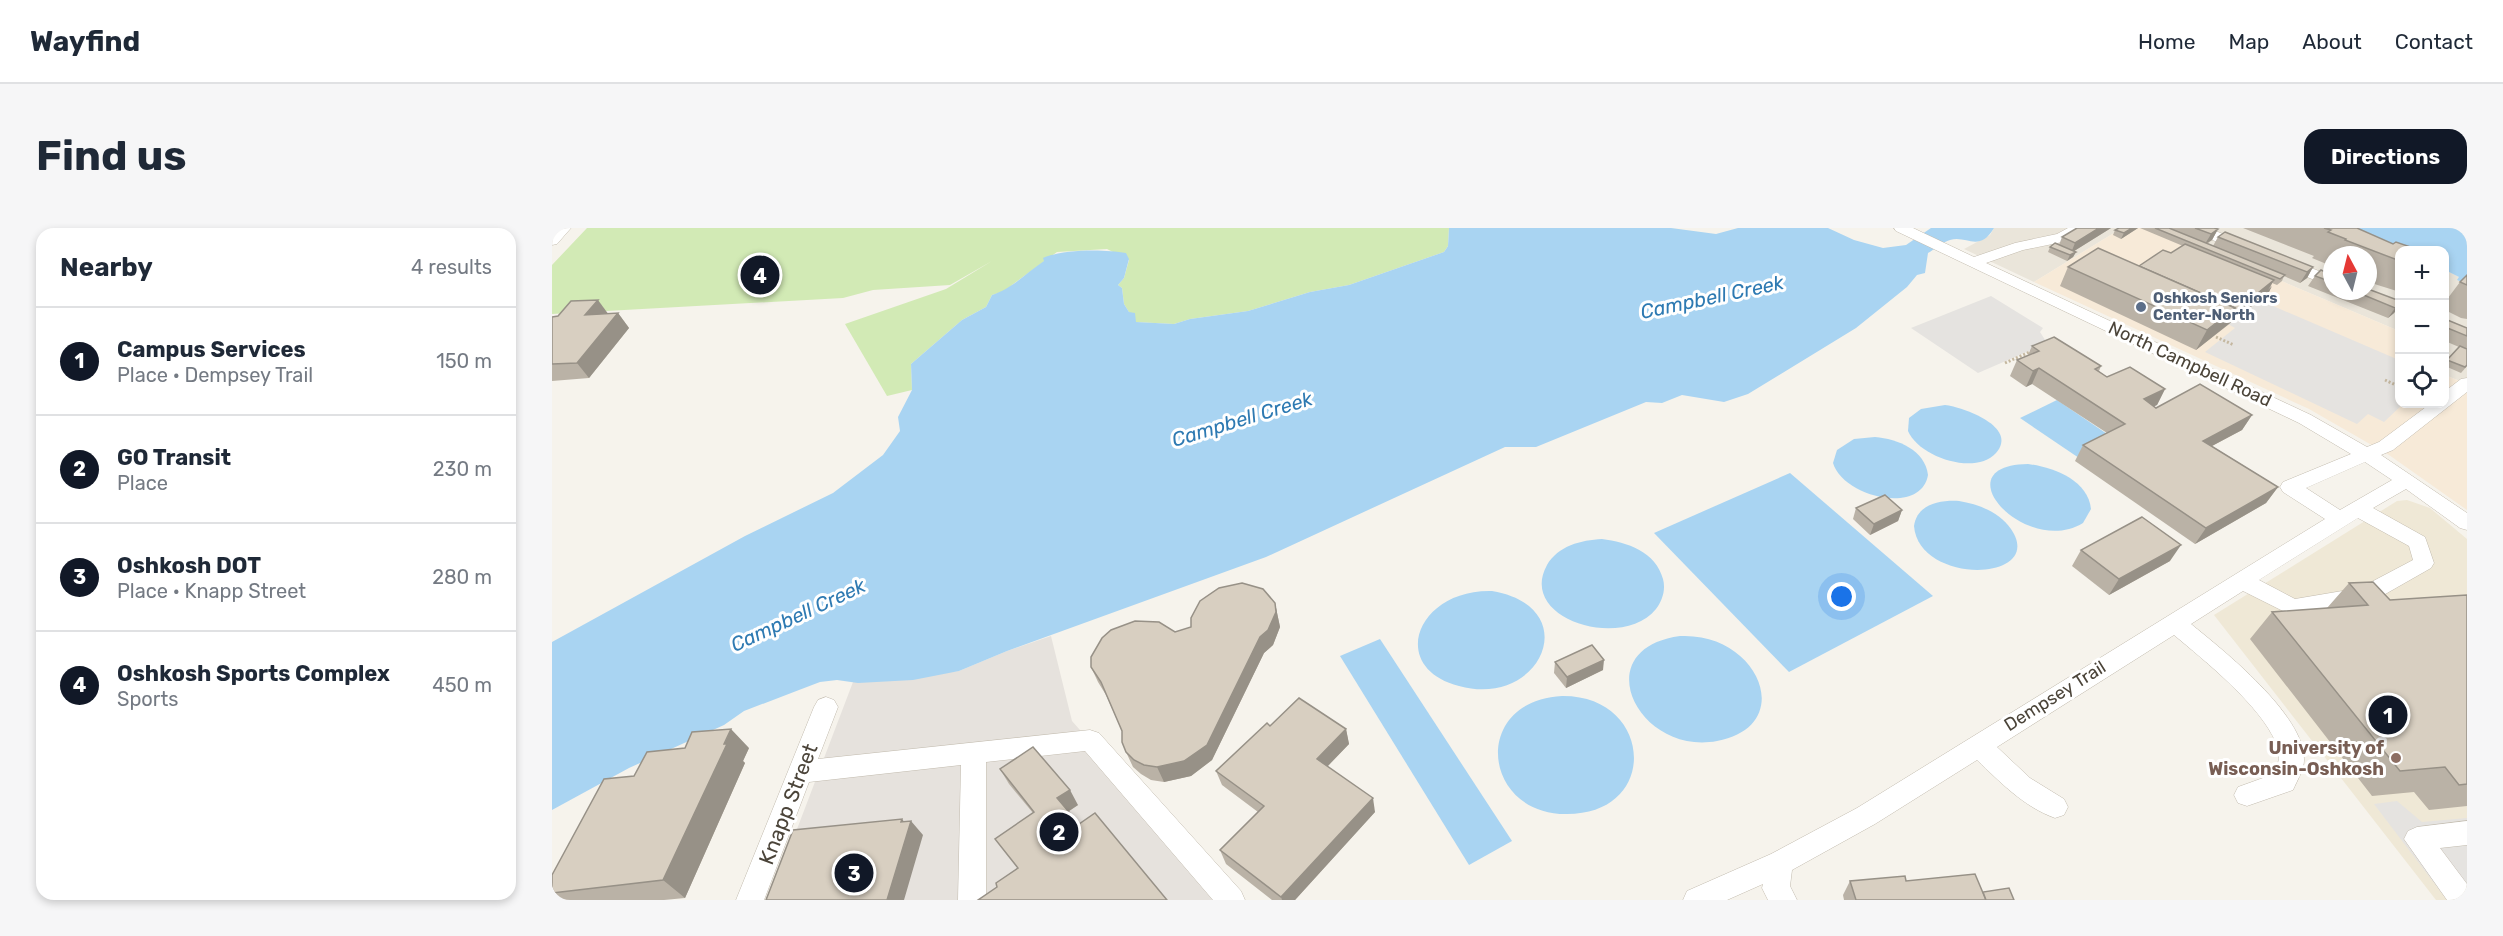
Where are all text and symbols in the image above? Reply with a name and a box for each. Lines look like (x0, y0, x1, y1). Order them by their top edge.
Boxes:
text: Wayfind (30, 25, 140, 58)
text: Home (2138, 29, 2195, 54)
text: Map (2228, 29, 2269, 54)
text: About (2302, 29, 2362, 54)
text: Contact (2395, 29, 2473, 54)
button: Directions (2304, 129, 2467, 184)
text: Find us (36, 131, 187, 181)
north arrow (2323, 246, 2377, 300)
map controls (2395, 246, 2449, 408)
button: + (2395, 246, 2449, 300)
text: Nearby (60, 252, 153, 283)
pin: 4 (740, 252, 780, 298)
text: 4 results (411, 255, 492, 279)
water label: Campbell Creek (1638, 270, 1787, 324)
place label: Oshkosh Seniors Center-North (2153, 289, 2278, 324)
marker: Oshkosh Seniors Center-North (2134, 300, 2148, 314)
button: − (2395, 300, 2449, 354)
street label: North Campbell Road (2105, 317, 2275, 411)
text: Campus Services (117, 336, 306, 363)
text: 1 (75, 349, 84, 373)
text: 150 m (436, 349, 492, 373)
button: locate (2395, 354, 2449, 408)
text: Place · Dempsey Trail (117, 363, 313, 387)
water label: Campbell Creek (1169, 386, 1316, 452)
text: GO Transit (117, 444, 231, 471)
text: 2 (73, 457, 86, 481)
text: 230 m (433, 457, 492, 481)
text: Place (117, 471, 168, 495)
text: Oshkosh DOT (117, 552, 261, 579)
text: 3 (73, 565, 86, 589)
text: 280 m (432, 565, 492, 589)
water label: Campbell Creek (727, 573, 870, 657)
text: Place · Knapp Street (117, 579, 306, 603)
your location (1827, 582, 1856, 611)
street label: Dempsey Trail (2000, 656, 2110, 736)
text: Oshkosh Sports Complex (117, 660, 390, 687)
text: 4 (73, 673, 86, 697)
text: 450 m (432, 673, 492, 697)
text: Sports (117, 687, 178, 711)
pin: 1 (2368, 692, 2408, 738)
place label: University of Wisconsin-Oshkosh (2208, 737, 2384, 780)
street label: Knapp Street (753, 740, 823, 868)
marker: University of Wisconsin-Oshkosh (2389, 751, 2403, 765)
pin: 2 (1040, 810, 1078, 854)
pin: 3 (834, 850, 874, 896)

